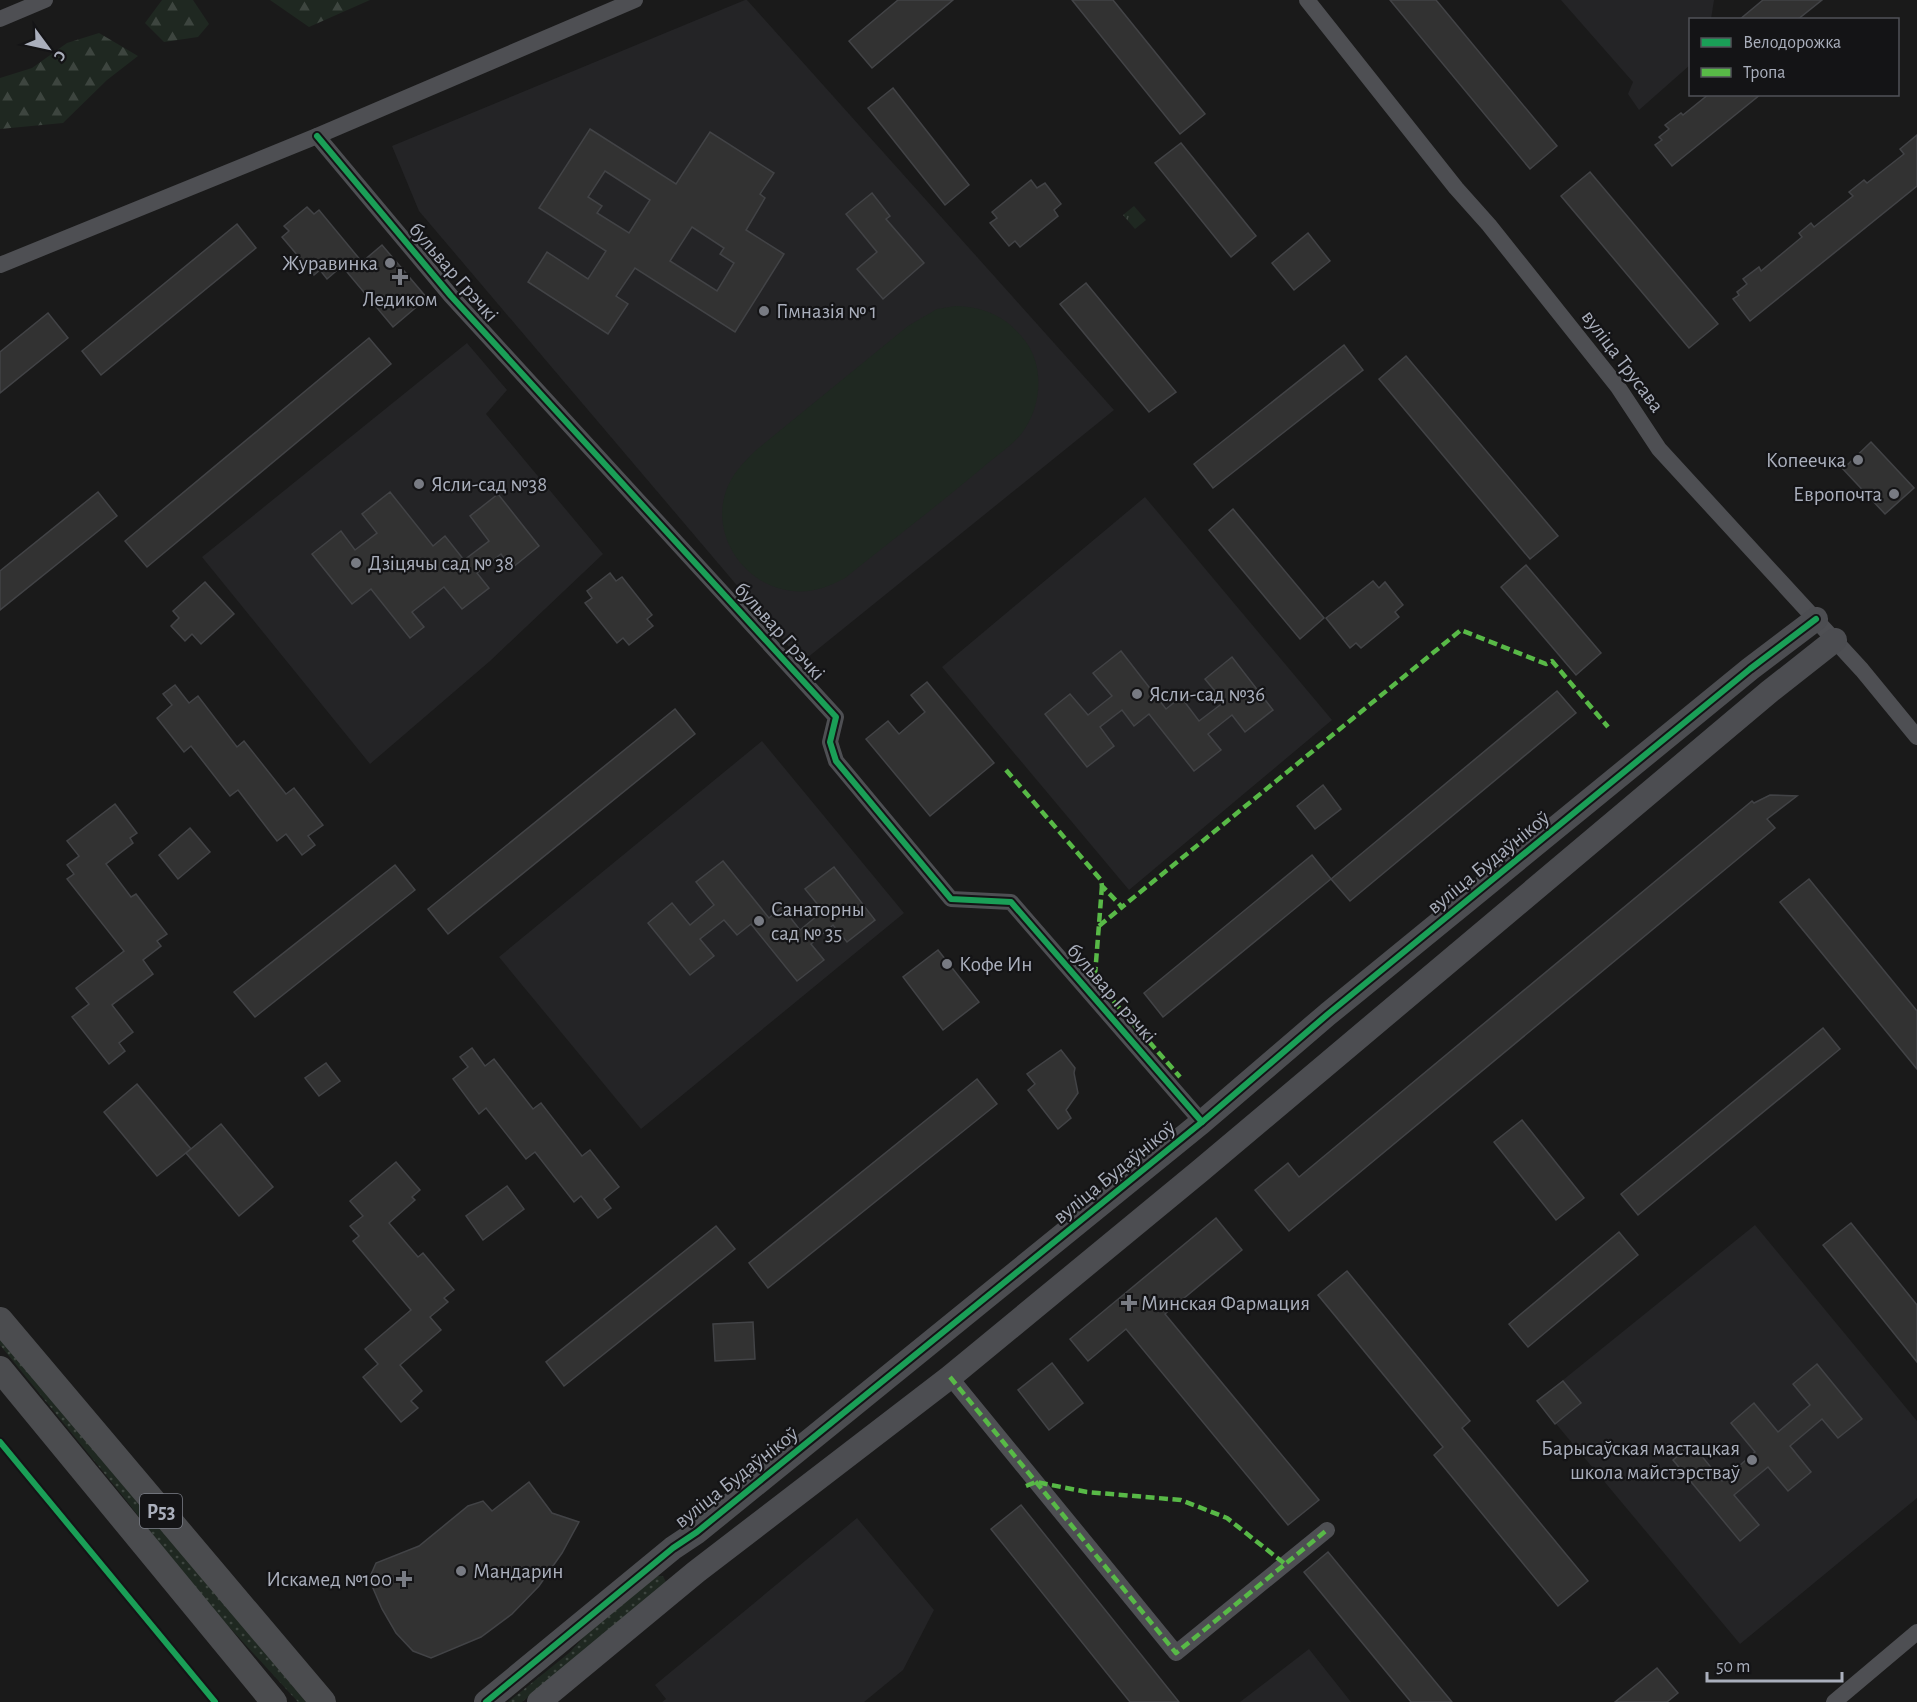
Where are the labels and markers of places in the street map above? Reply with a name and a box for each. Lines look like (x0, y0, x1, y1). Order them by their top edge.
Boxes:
place label: Журавинка (282, 253, 378, 274)
marker: Журавинка (383, 256, 397, 270)
marker: Ледиком (393, 270, 407, 284)
place label: Ледиком (362, 289, 438, 310)
place label: Гімназія № 1 (776, 301, 877, 322)
marker: Гімназія № 1 (757, 304, 771, 318)
place label: Копеечка (1766, 450, 1846, 471)
marker: Копеечка (1851, 453, 1865, 467)
place label: Ясли-сад №38 (431, 474, 547, 495)
marker: Ясли-сад №38 (412, 477, 426, 491)
place label: Европочта (1793, 484, 1882, 505)
marker: Европочта (1887, 487, 1901, 501)
place label: Дзіцячы сад № 38 (368, 553, 514, 574)
marker: Дзіцячы сад № 38 (349, 556, 363, 570)
place label: Ясли-сад №36 (1149, 684, 1265, 705)
marker: Ясли-сад №36 (1130, 687, 1144, 701)
place label: Санаторны сад № 35 (771, 899, 865, 944)
marker: Санаторны сад № 35 (752, 914, 766, 928)
place label: Кофе Ин (959, 954, 1033, 975)
marker: Кофе Ин (940, 957, 954, 971)
place label: Минская Фармация (1141, 1293, 1310, 1314)
marker: Минская Фармация (1122, 1296, 1136, 1310)
place label: Барысаўская мастацкая школа майстэрстваў (1541, 1438, 1740, 1483)
marker: Барысаўская мастацкая школа майстэрстваў (1745, 1453, 1759, 1467)
place label: Мандарин (473, 1561, 563, 1582)
marker: Мандарин (454, 1564, 468, 1578)
place label: Искамед №100 (266, 1569, 392, 1590)
marker: Искамед №100 (397, 1572, 411, 1586)

